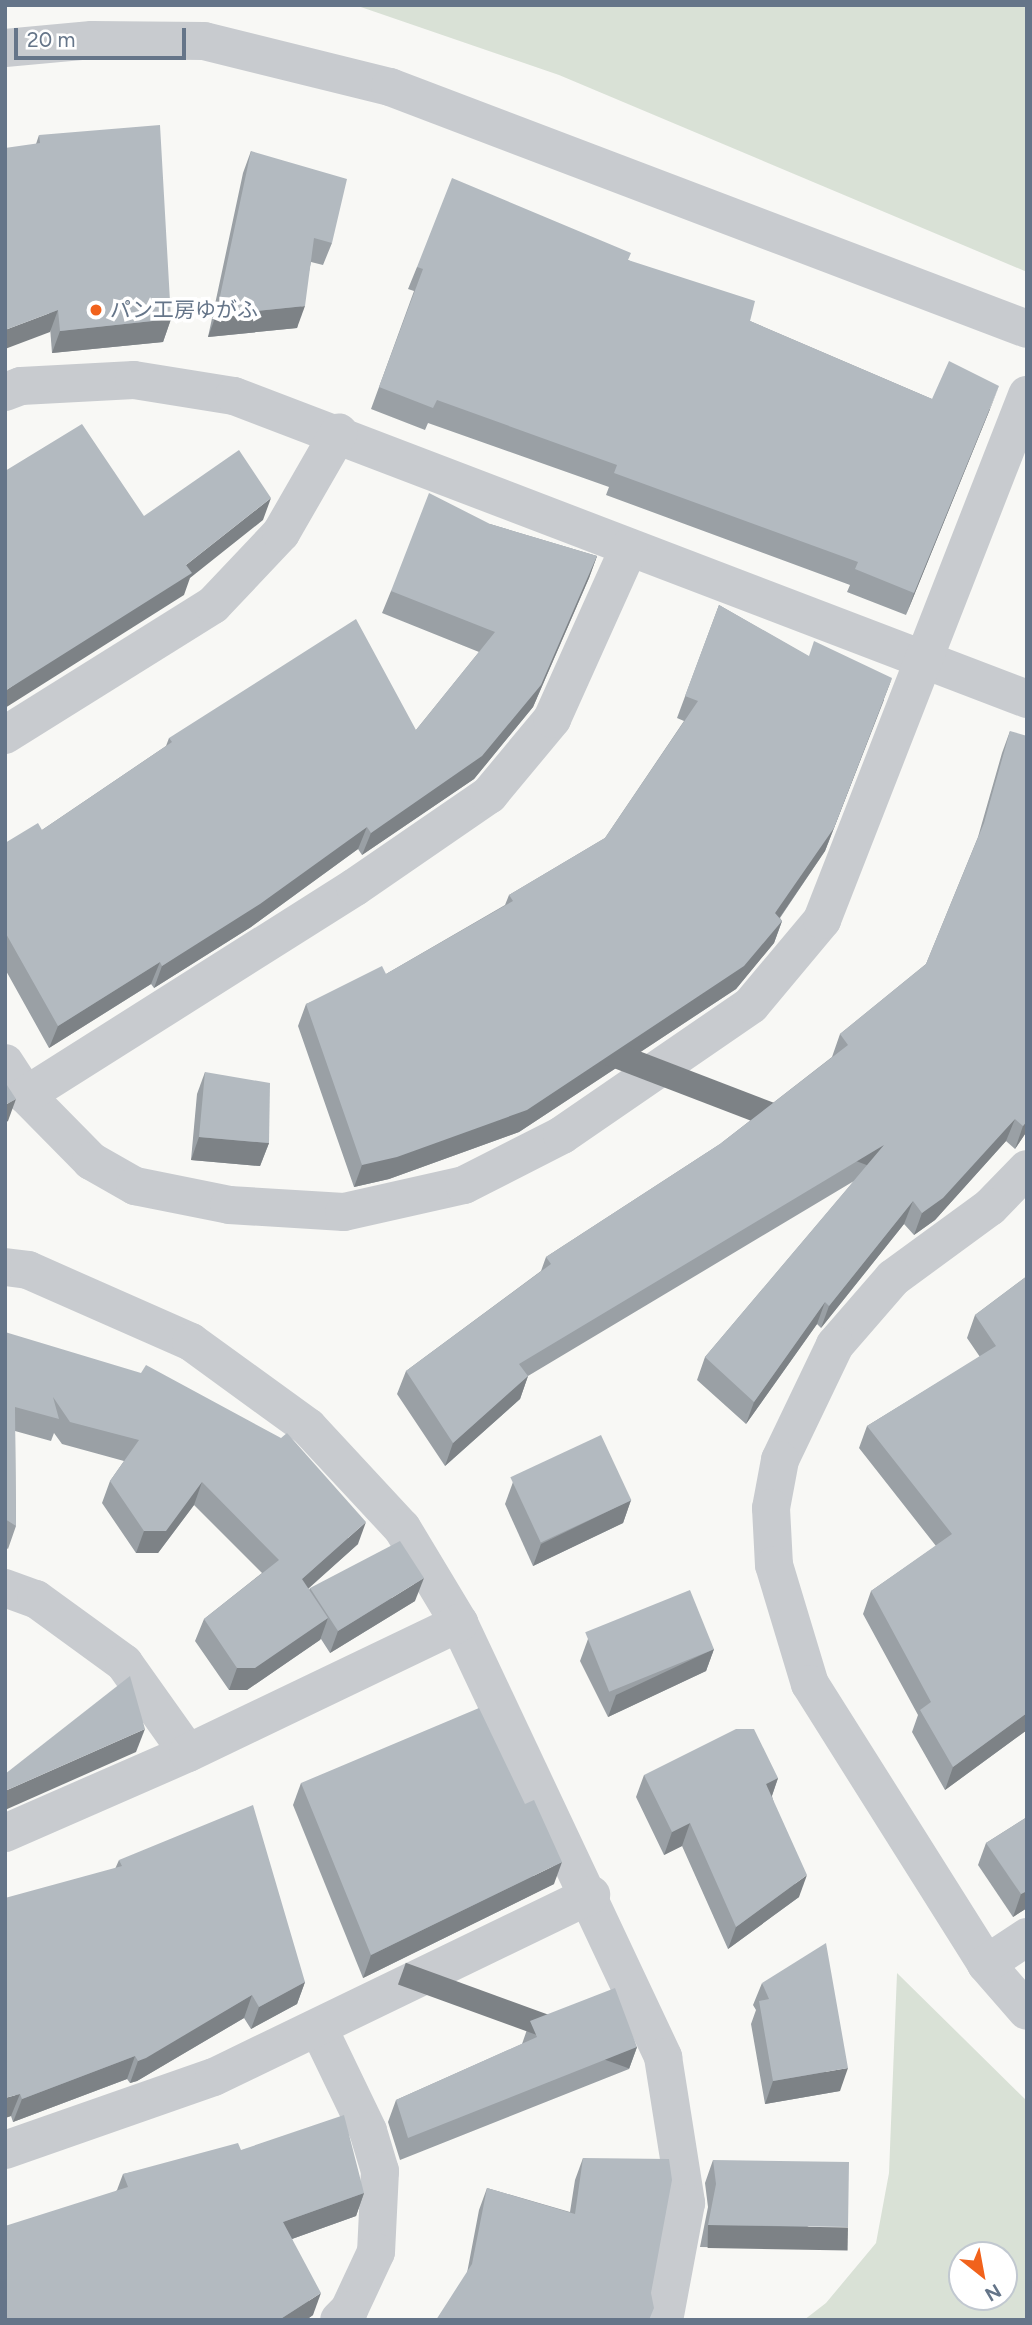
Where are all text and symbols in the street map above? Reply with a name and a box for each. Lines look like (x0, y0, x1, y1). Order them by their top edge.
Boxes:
scale bar (18, 14, 189, 58)
text: 20 m (27, 27, 75, 52)
place label: パン工房ゆがふ (110, 297, 257, 323)
marker: パン工房ゆがふ (88, 302, 104, 318)
north arrow (948, 2241, 1018, 2311)
text: N (981, 2279, 1005, 2306)

